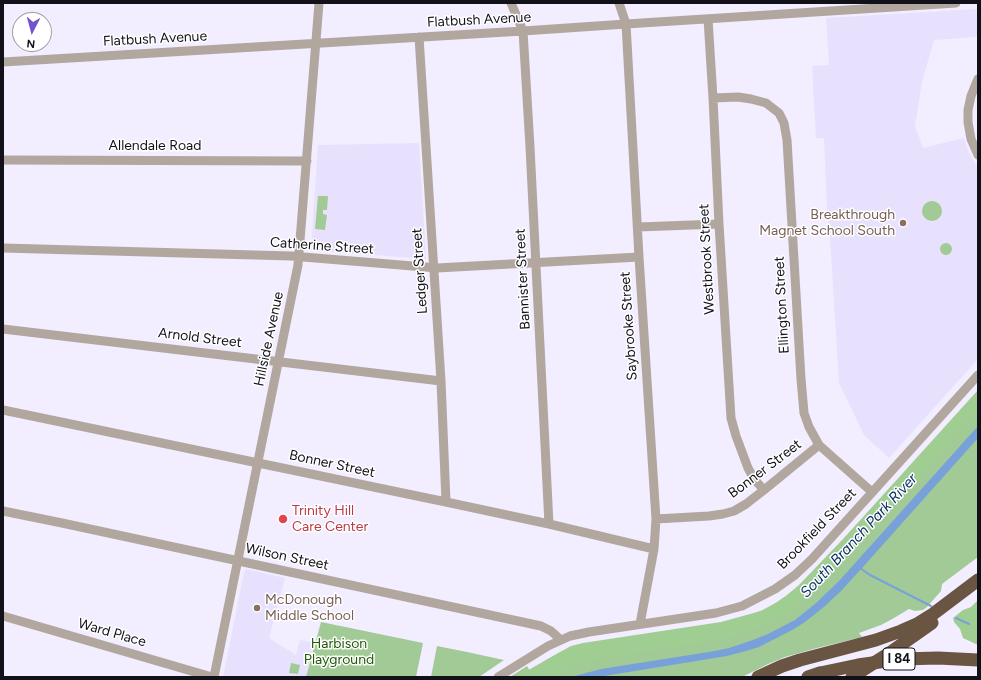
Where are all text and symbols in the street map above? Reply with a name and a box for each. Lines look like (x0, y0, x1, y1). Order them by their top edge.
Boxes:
street label: Flatbush Avenue (426, 9, 532, 31)
north arrow (12, 12, 52, 52)
street label: Flatbush Avenue (102, 28, 208, 50)
text: N (26, 37, 36, 50)
street label: Allendale Road (109, 138, 201, 154)
street label: Westbrook Street (696, 203, 718, 315)
place label: Breakthrough Magnet School South (759, 207, 895, 240)
marker: Breakthrough Magnet School South (898, 218, 908, 228)
street label: Ledger Street (409, 227, 431, 315)
street label: Bannister Street (512, 228, 534, 330)
street label: Catherine Street (270, 234, 374, 258)
street label: Ellington Street (771, 256, 793, 354)
street label: Saybrooke Street (617, 271, 641, 381)
street label: Hillside Avenue (251, 290, 287, 388)
street label: Arnold Street (157, 325, 243, 351)
street label: Bonner Street (725, 436, 805, 502)
street label: Bonner Street (288, 447, 376, 481)
water label: South Branch Park River (797, 470, 921, 602)
street label: Brookfield Street (774, 485, 860, 573)
place label: Trinity Hill Care Center (292, 503, 368, 536)
marker: Trinity Hill Care Center (277, 513, 289, 525)
street label: Wilson Street (244, 540, 330, 574)
place label: McDonough Middle School (265, 592, 354, 624)
marker: McDonough Middle School (252, 603, 262, 613)
street label: Ward Place (76, 615, 148, 651)
park label: Harbison Playground (304, 636, 374, 668)
road number: I 84 (883, 648, 915, 670)

